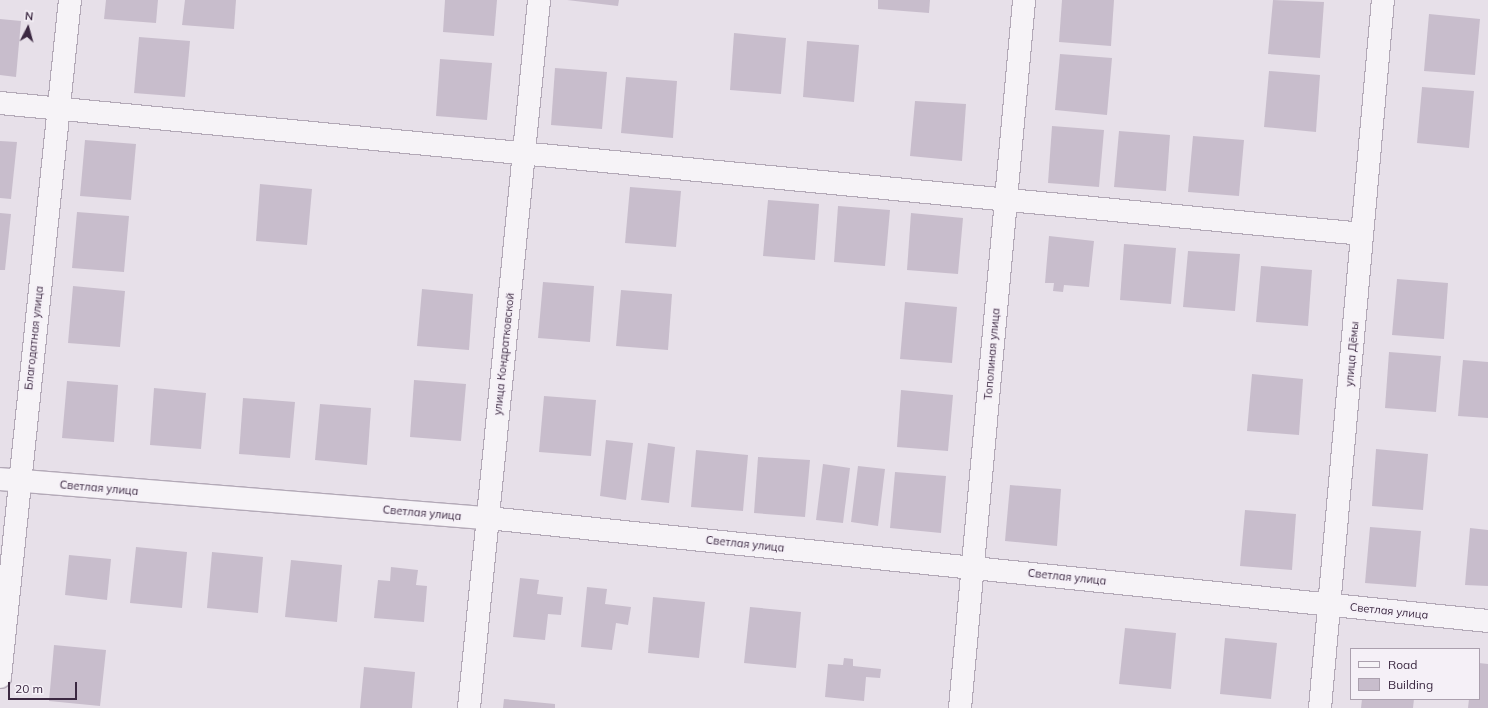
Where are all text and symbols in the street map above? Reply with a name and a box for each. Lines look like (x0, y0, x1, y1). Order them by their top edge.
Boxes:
north arrow (8, 8, 48, 48)
text: N (24, 9, 34, 23)
street label: Благодатная улица (22, 285, 46, 391)
street label: улица Кондратковской (491, 292, 517, 416)
street label: Тополиная улица (981, 307, 1003, 401)
street label: улица Дёмы (1343, 321, 1361, 387)
street label: Светлая улица (59, 478, 139, 498)
street label: Светлая улица (382, 503, 462, 523)
street label: Светлая улица (705, 533, 785, 555)
street label: Светлая улица (1027, 566, 1107, 588)
street label: Светлая улица (1349, 600, 1429, 622)
legend (1350, 648, 1480, 700)
text: Road (1388, 657, 1417, 672)
scale bar (10, 674, 79, 700)
text: Building (1388, 677, 1433, 692)
text: 20 m (15, 681, 43, 696)

